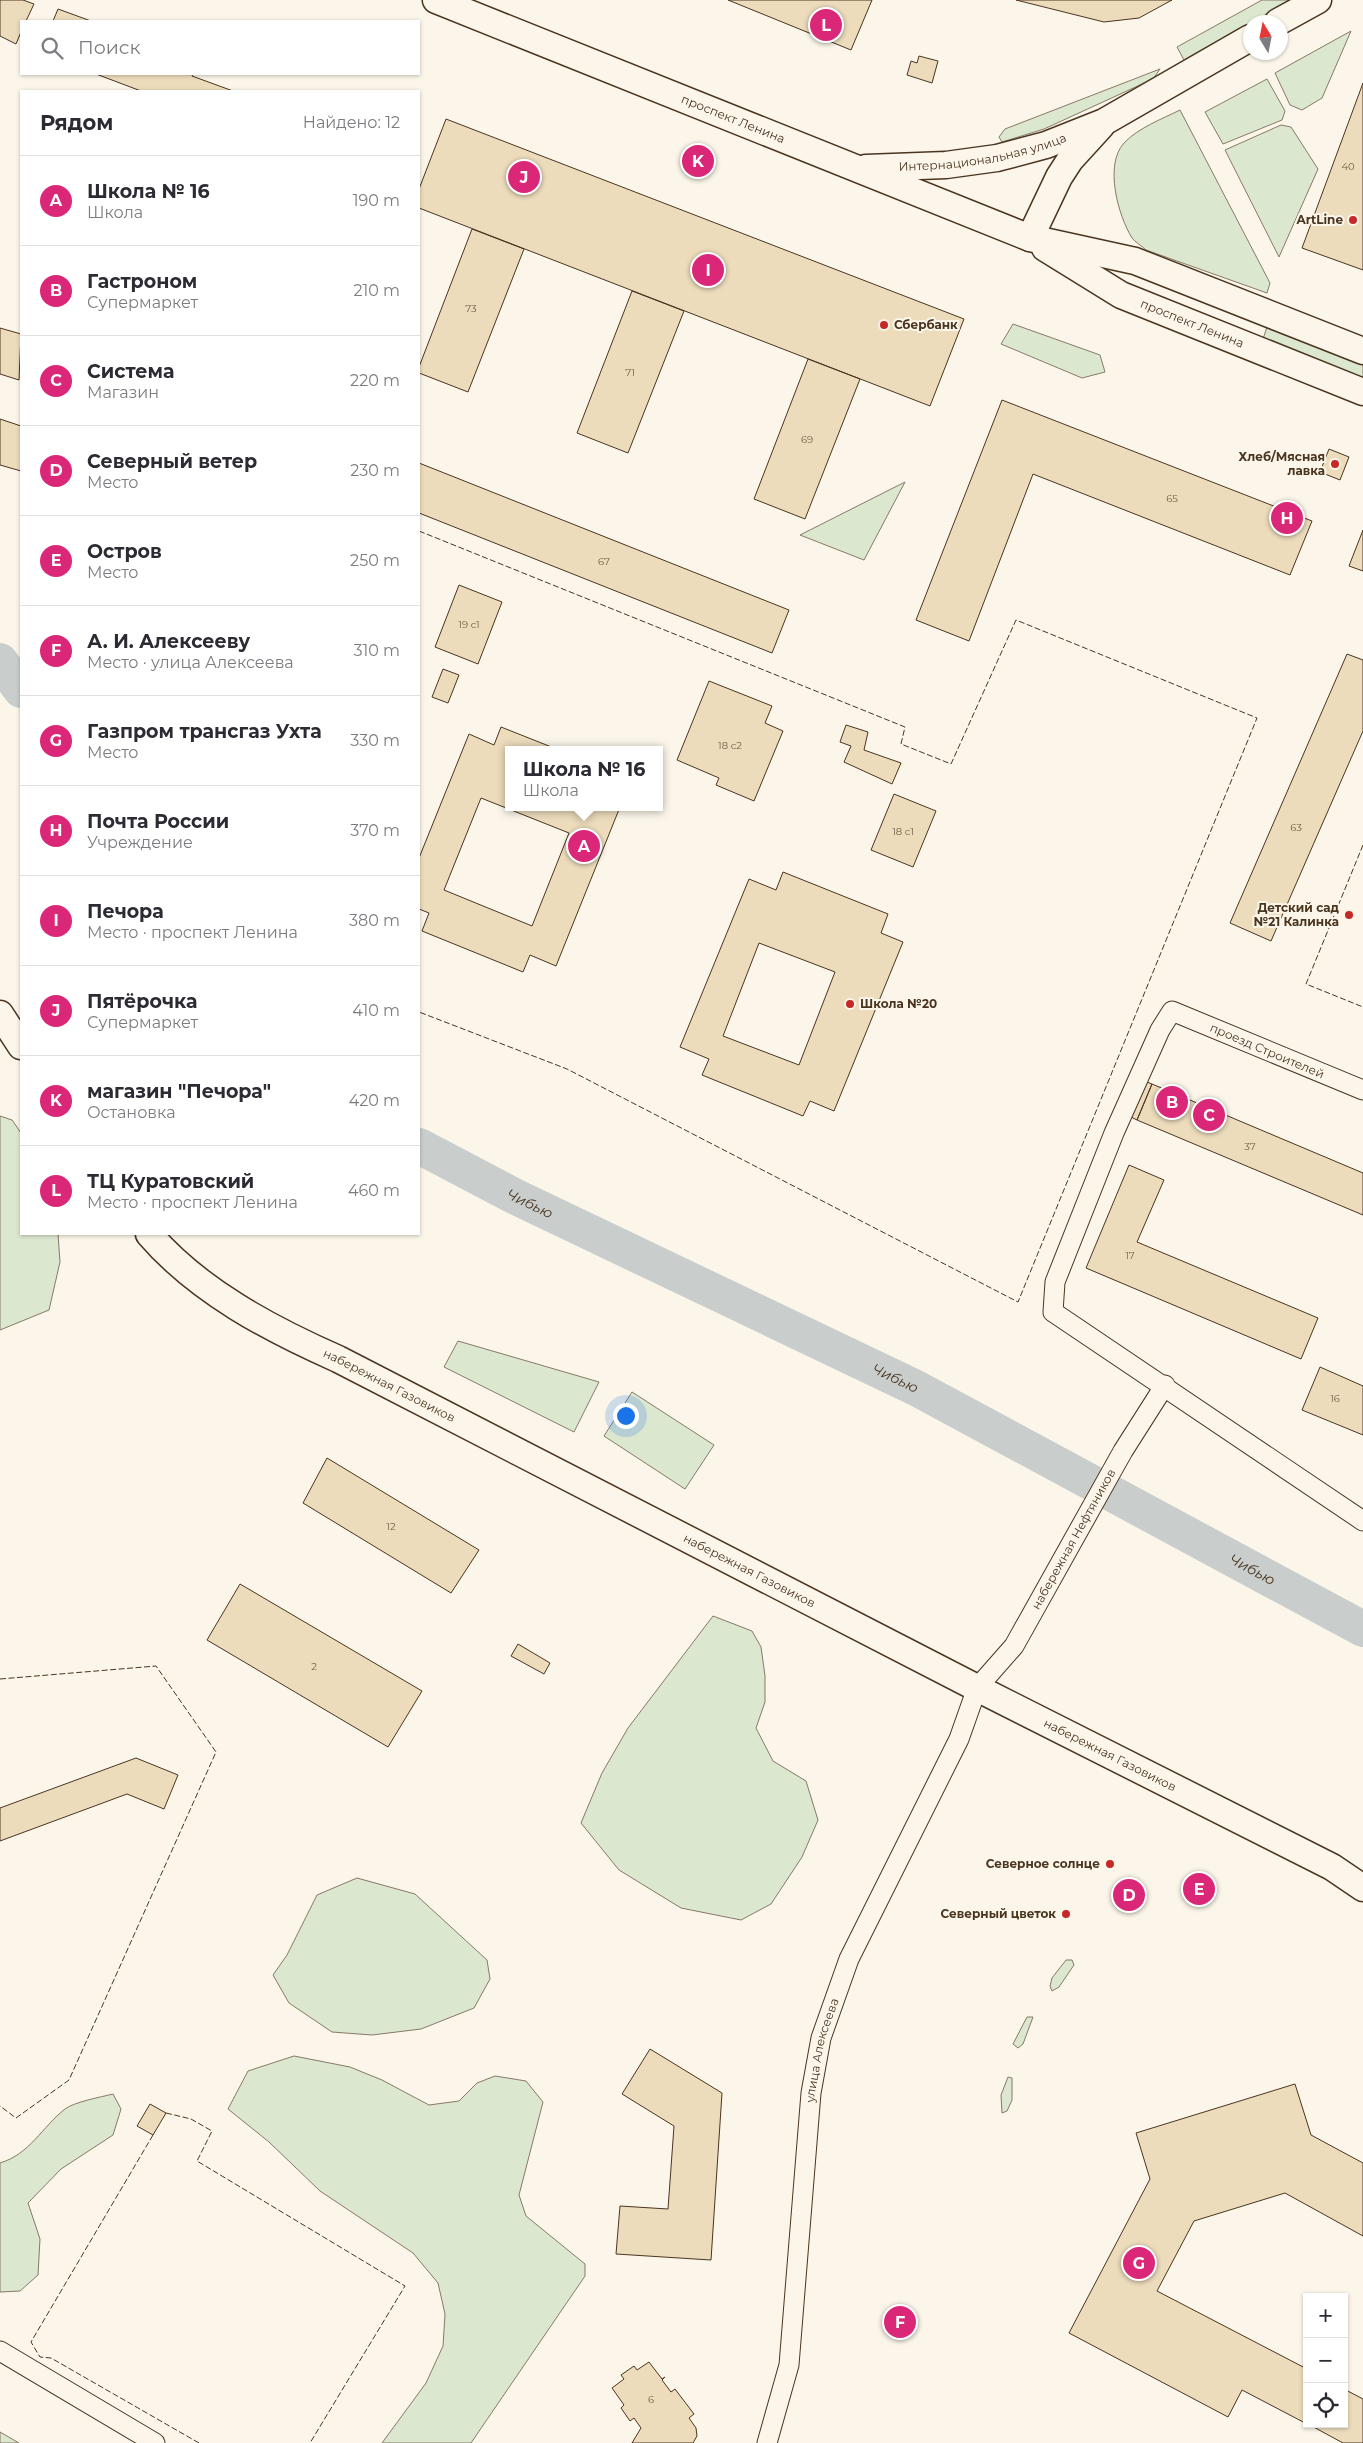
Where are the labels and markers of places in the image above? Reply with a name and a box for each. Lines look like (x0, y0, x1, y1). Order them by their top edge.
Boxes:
pin: L (810, 6, 842, 44)
pin: K (682, 142, 714, 180)
pin: J (508, 158, 540, 196)
place label: ArtLine (1295, 212, 1343, 227)
marker: ArtLine (1347, 214, 1359, 226)
pin: I (692, 251, 724, 289)
place label: Сбербанк (894, 317, 958, 332)
marker: Сбербанк (878, 319, 890, 331)
place label: Хлеб/Мясная лавка (1239, 449, 1325, 478)
marker: Хлеб/Мясная лавка (1329, 458, 1341, 470)
pin: H (1271, 499, 1303, 537)
pin: A (568, 827, 600, 865)
place label: Детский сад №21 Калинка (1253, 900, 1340, 929)
marker: Детский сад №21 Калинка (1343, 909, 1355, 921)
place label: Школа №20 (860, 996, 937, 1011)
marker: Школа №20 (844, 998, 856, 1010)
pin: B (1156, 1083, 1188, 1121)
pin: C (1193, 1096, 1225, 1134)
place label: Северное солнце (986, 1856, 1100, 1871)
marker: Северное солнце (1104, 1858, 1116, 1870)
pin: E (1183, 1870, 1215, 1908)
pin: D (1113, 1876, 1145, 1914)
place label: Северный цветок (941, 1906, 1056, 1921)
marker: Северный цветок (1060, 1908, 1072, 1920)
pin: G (1123, 2244, 1155, 2282)
pin: F (884, 2303, 916, 2341)

